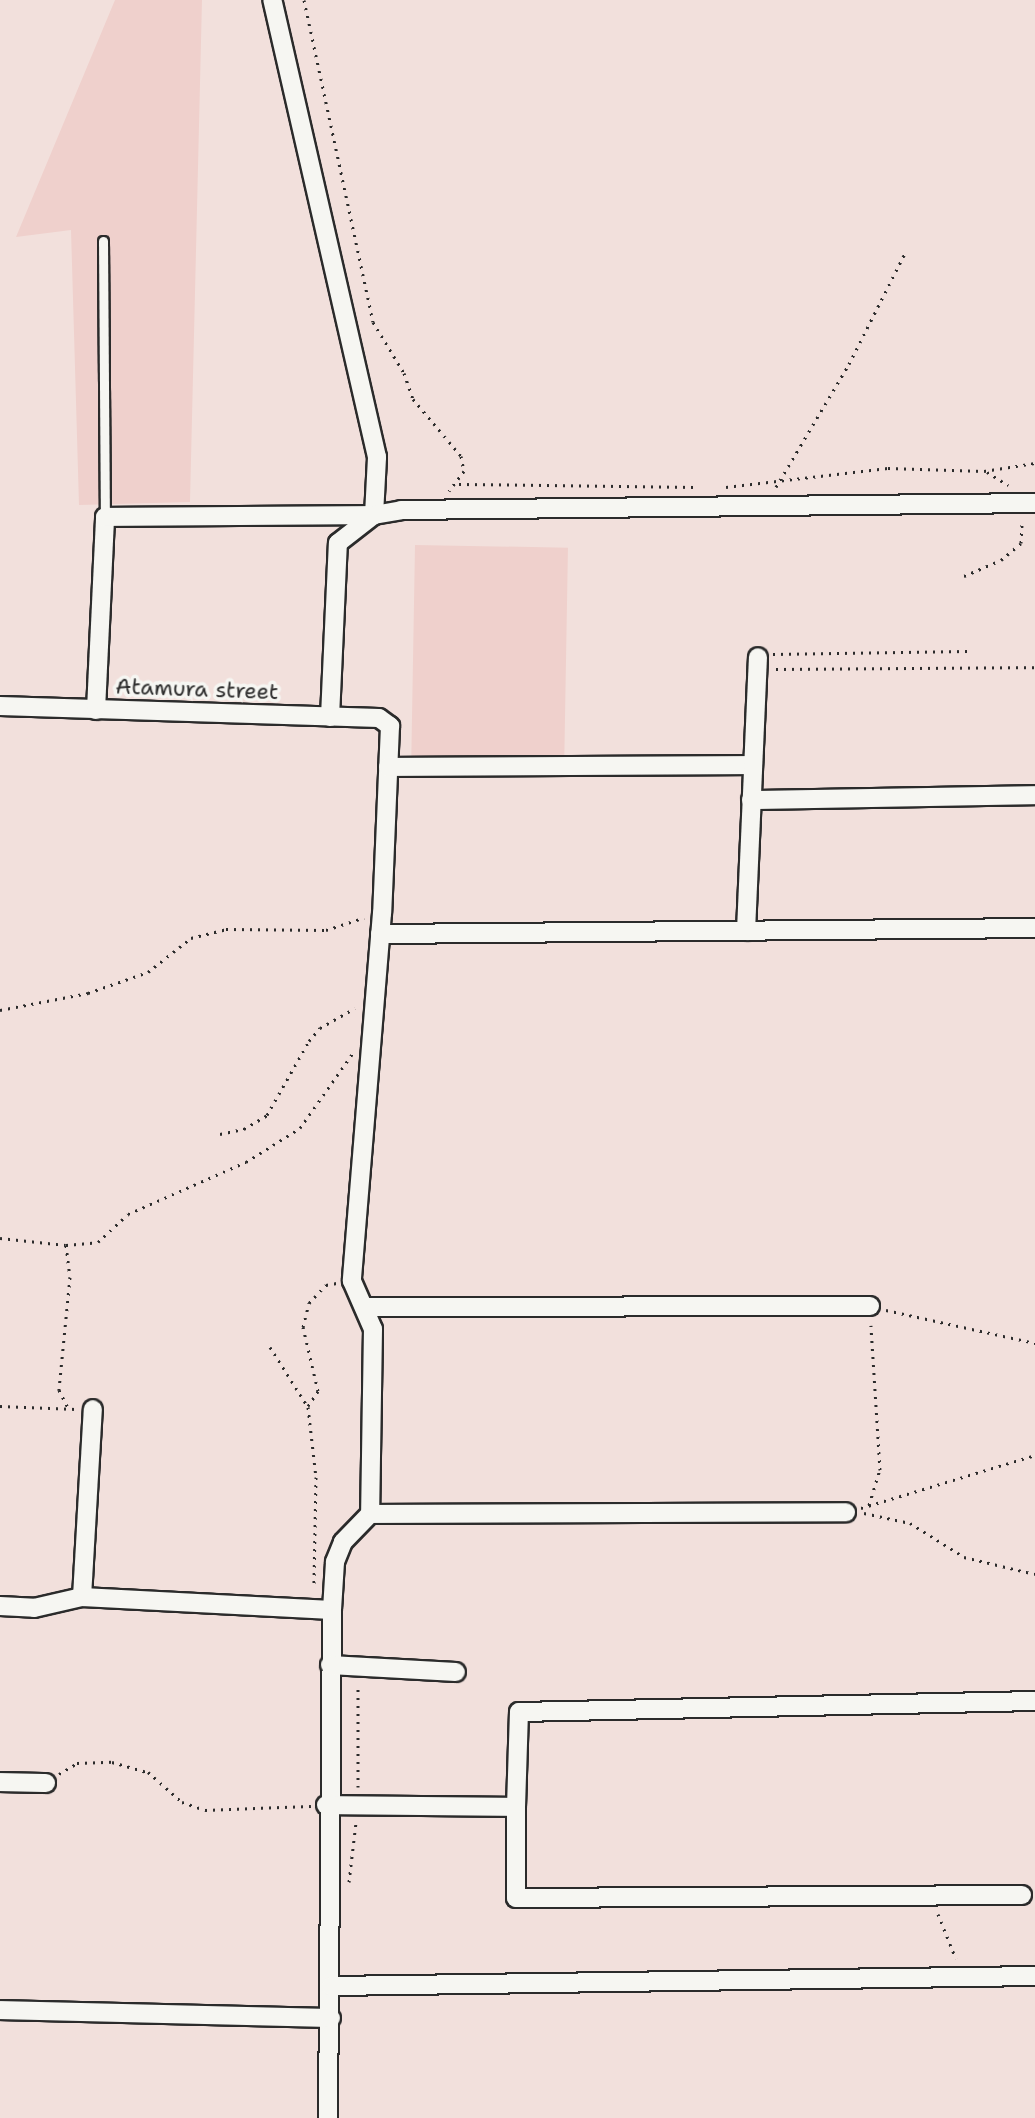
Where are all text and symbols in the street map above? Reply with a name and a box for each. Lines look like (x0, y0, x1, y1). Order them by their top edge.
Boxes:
street label: Atamura street (115, 673, 279, 705)

